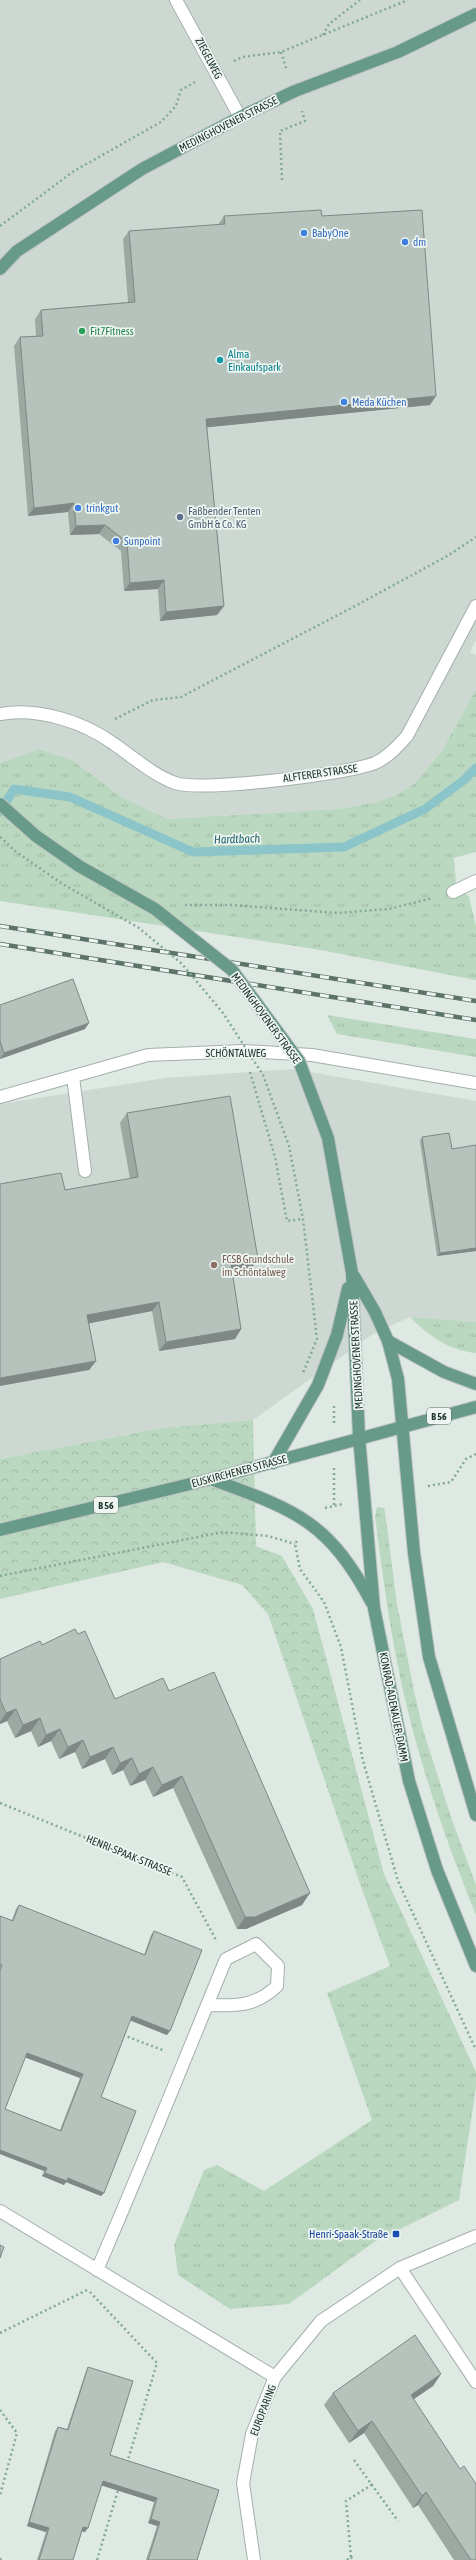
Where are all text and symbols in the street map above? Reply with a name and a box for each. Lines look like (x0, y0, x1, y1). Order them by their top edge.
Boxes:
street label: ZIEGELWEG (193, 35, 225, 81)
street label: MEDINGHOVENER STRASSE (177, 94, 279, 154)
place label: BabyOne (312, 227, 349, 239)
marker: BabyOne (299, 228, 309, 238)
place label: dm (413, 236, 426, 248)
marker: dm (400, 237, 410, 247)
place label: Fit7Fitness (90, 325, 134, 337)
marker: Fit7Fitness (77, 326, 87, 336)
place label: Alma Einkaufspark (228, 348, 281, 373)
marker: Alma Einkaufspark (215, 355, 225, 365)
place label: Meda Küchen (352, 396, 406, 408)
marker: Meda Küchen (339, 397, 349, 407)
place label: trinkgut (86, 502, 118, 514)
marker: trinkgut (73, 503, 83, 513)
place label: Faßbender Tenten GmbH & Co. KG (188, 505, 261, 530)
marker: Faßbender Tenten GmbH & Co. KG (175, 512, 185, 522)
place label: Sunpoint (124, 535, 161, 547)
marker: Sunpoint (111, 536, 121, 546)
street label: ALFTERER STRASSE (282, 762, 358, 784)
water label: Hardtbach (214, 831, 261, 847)
street label: MEDINGHOVENER STRASSE (229, 971, 303, 1066)
street label: SCHÖNTALWEG (206, 1047, 267, 1059)
place label: FCSB Grundschule im Schöntalweg (222, 1253, 294, 1278)
marker: FCSB Grundschule im Schöntalweg (209, 1260, 219, 1270)
street label: MEDINGHOVENER STRASSE (347, 1300, 365, 1410)
road number: B 56 (427, 1408, 451, 1424)
street label: EUSKIRCHENER STRASSE (190, 1452, 288, 1489)
road number: B 56 (94, 1497, 118, 1513)
street label: KONRAD-ADENAUER-DAMM (377, 1651, 411, 1763)
street label: HENRI-SPAAK-STRASSE (84, 1832, 174, 1878)
place label: Henri-Spaak-Straße (309, 2228, 388, 2240)
marker: Henri-Spaak-Straße (391, 2229, 401, 2239)
street label: EUROPARING (248, 2383, 278, 2437)

